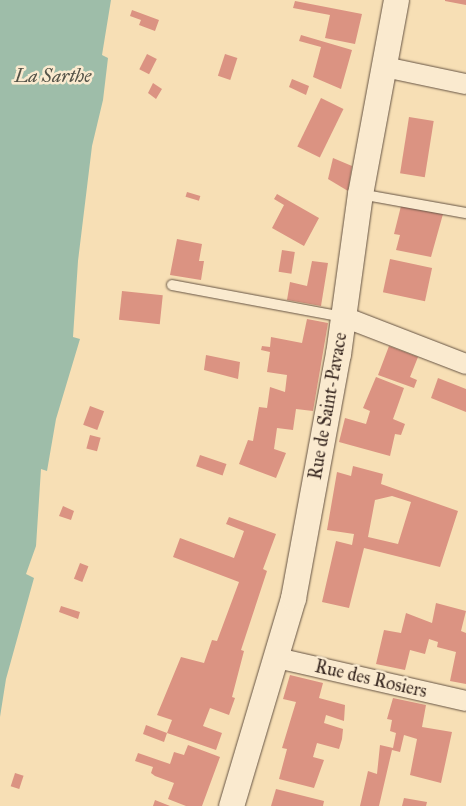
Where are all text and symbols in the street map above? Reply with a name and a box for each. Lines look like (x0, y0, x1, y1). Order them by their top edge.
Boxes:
water label: La Sarthe (15, 65, 91, 87)
street label: Rue de Saint-Pavace (304, 331, 352, 481)
street label: Rue des Rosiers (313, 656, 429, 702)

